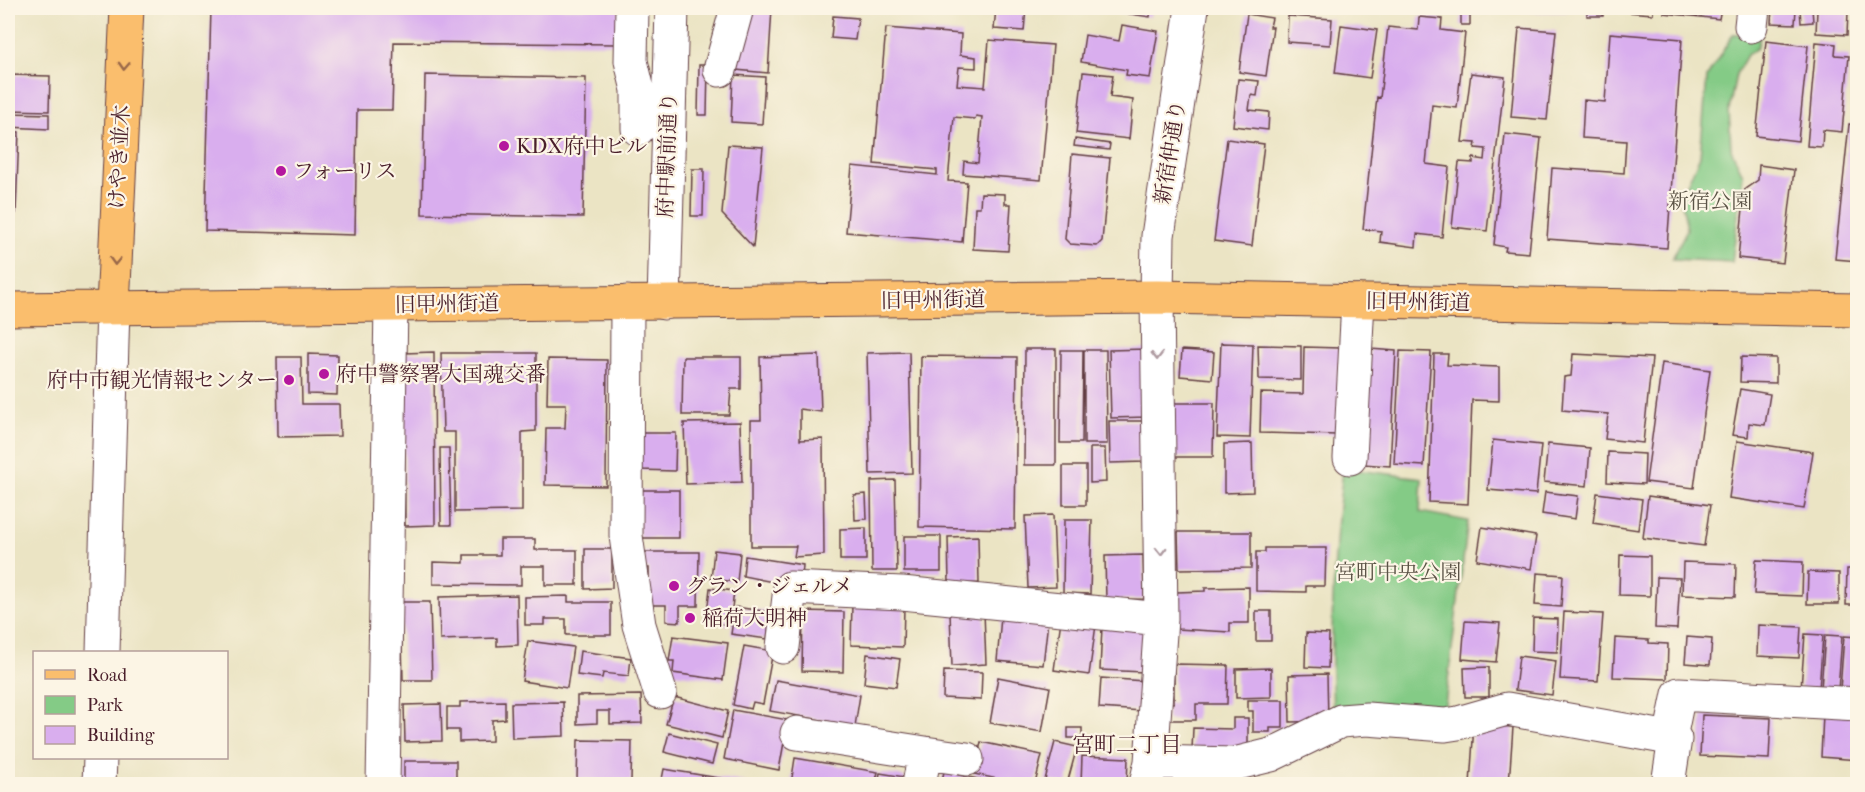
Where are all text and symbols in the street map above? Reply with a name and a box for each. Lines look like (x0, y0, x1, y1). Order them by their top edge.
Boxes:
one-way arrow (117, 61, 130, 70)
street label: 府中駅前通り (653, 92, 681, 218)
street label: 新宿仲通り (1150, 98, 1190, 206)
street label: けやき並木 (104, 104, 134, 210)
place label: KDX府中ビル (516, 134, 647, 158)
marker: KDX府中ビル (497, 139, 511, 153)
place label: フォーリス (293, 159, 397, 183)
marker: フォーリス (274, 164, 288, 178)
park label: 新宿公園 (1668, 189, 1752, 213)
one-way arrow (108, 256, 121, 265)
street label: 旧甲州街道 (880, 287, 986, 313)
street label: 旧甲州街道 (1365, 289, 1471, 315)
street label: 旧甲州街道 (394, 291, 500, 317)
one-way arrow (1151, 351, 1163, 360)
place label: 府中警察署大国魂交番 (336, 362, 546, 386)
marker: 府中警察署大国魂交番 (317, 367, 331, 381)
place label: 府中市観光情報センター (47, 368, 277, 392)
marker: 府中市観光情報センター (282, 373, 296, 387)
one-way arrow (1154, 546, 1167, 555)
park label: 宮町中央公園 (1335, 560, 1461, 584)
place label: グラン・ジェルメ (686, 574, 853, 598)
marker: グラン・ジェルメ (667, 579, 681, 593)
place label: 稲荷大明神 (702, 606, 807, 630)
marker: 稲荷大明神 (683, 611, 697, 625)
legend (33, 651, 228, 759)
text: Road (87, 665, 127, 686)
text: Park (87, 695, 124, 716)
text: Building (87, 725, 155, 746)
district label: 宮町二丁目 (1072, 732, 1182, 758)

